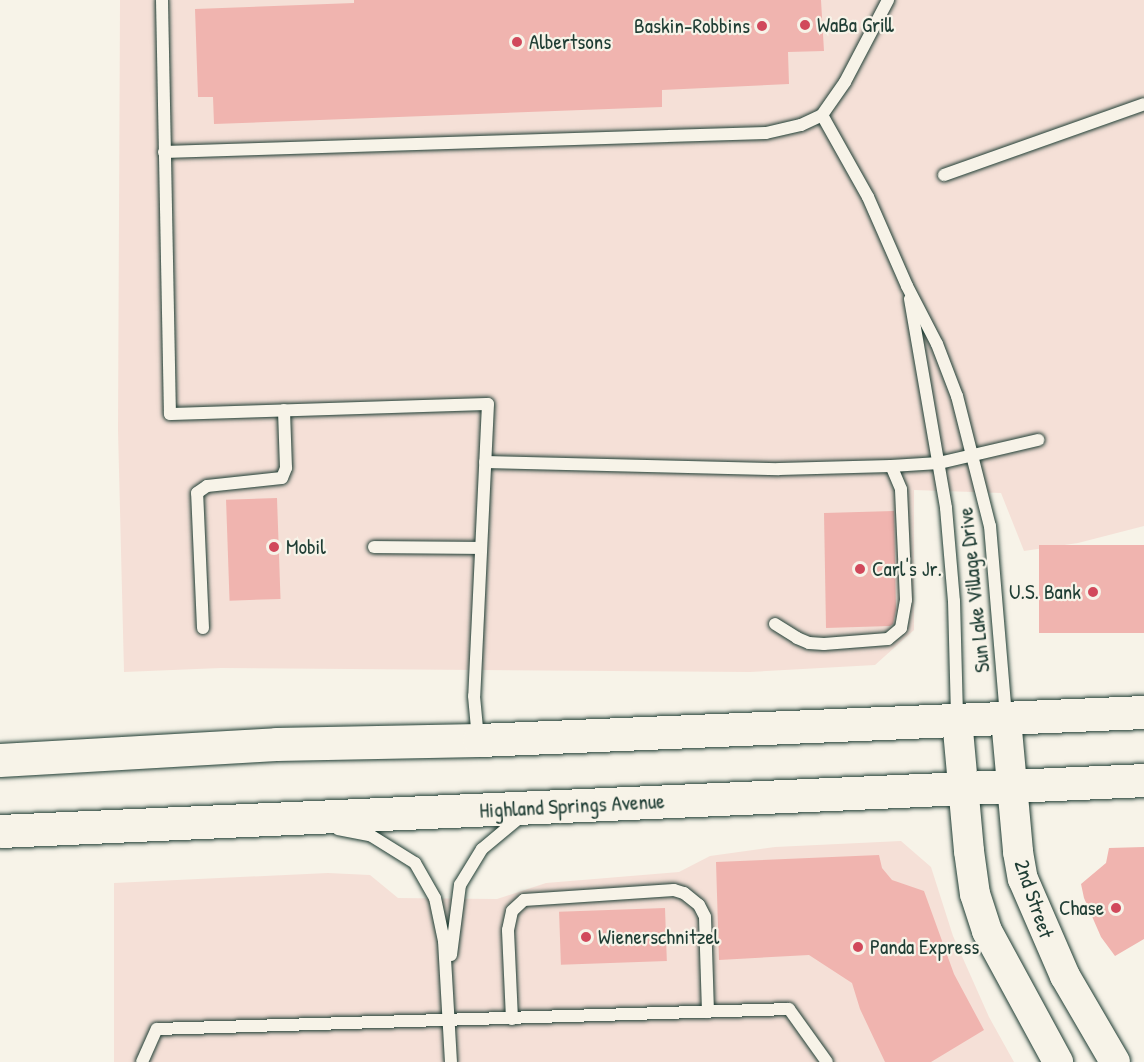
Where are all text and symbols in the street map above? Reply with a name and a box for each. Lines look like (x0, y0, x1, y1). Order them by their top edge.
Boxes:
place label: WaBa Grill (817, 12, 894, 38)
place label: Baskin-Robbins (634, 13, 750, 39)
marker: WaBa Grill (798, 18, 812, 32)
marker: Baskin-Robbins (755, 19, 769, 33)
place label: Albertsons (529, 29, 611, 55)
marker: Albertsons (510, 35, 524, 49)
street label: Sun Lake Village Drive (953, 506, 995, 674)
place label: Mobil (286, 534, 326, 560)
marker: Mobil (267, 540, 281, 554)
place label: Carl's Jr. (872, 556, 942, 582)
marker: Carl's Jr. (853, 562, 867, 576)
place label: U.S. Bank (1009, 579, 1081, 605)
marker: U.S. Bank (1086, 585, 1100, 599)
street label: Highland Springs Avenue (479, 789, 665, 823)
street label: 2nd Street (1009, 856, 1059, 942)
place label: Chase (1059, 895, 1104, 921)
marker: Chase (1109, 901, 1123, 915)
place label: Wienerschnitzel (598, 924, 719, 950)
marker: Wienerschnitzel (579, 930, 593, 944)
place label: Panda Express (870, 934, 979, 960)
marker: Panda Express (851, 940, 865, 954)

